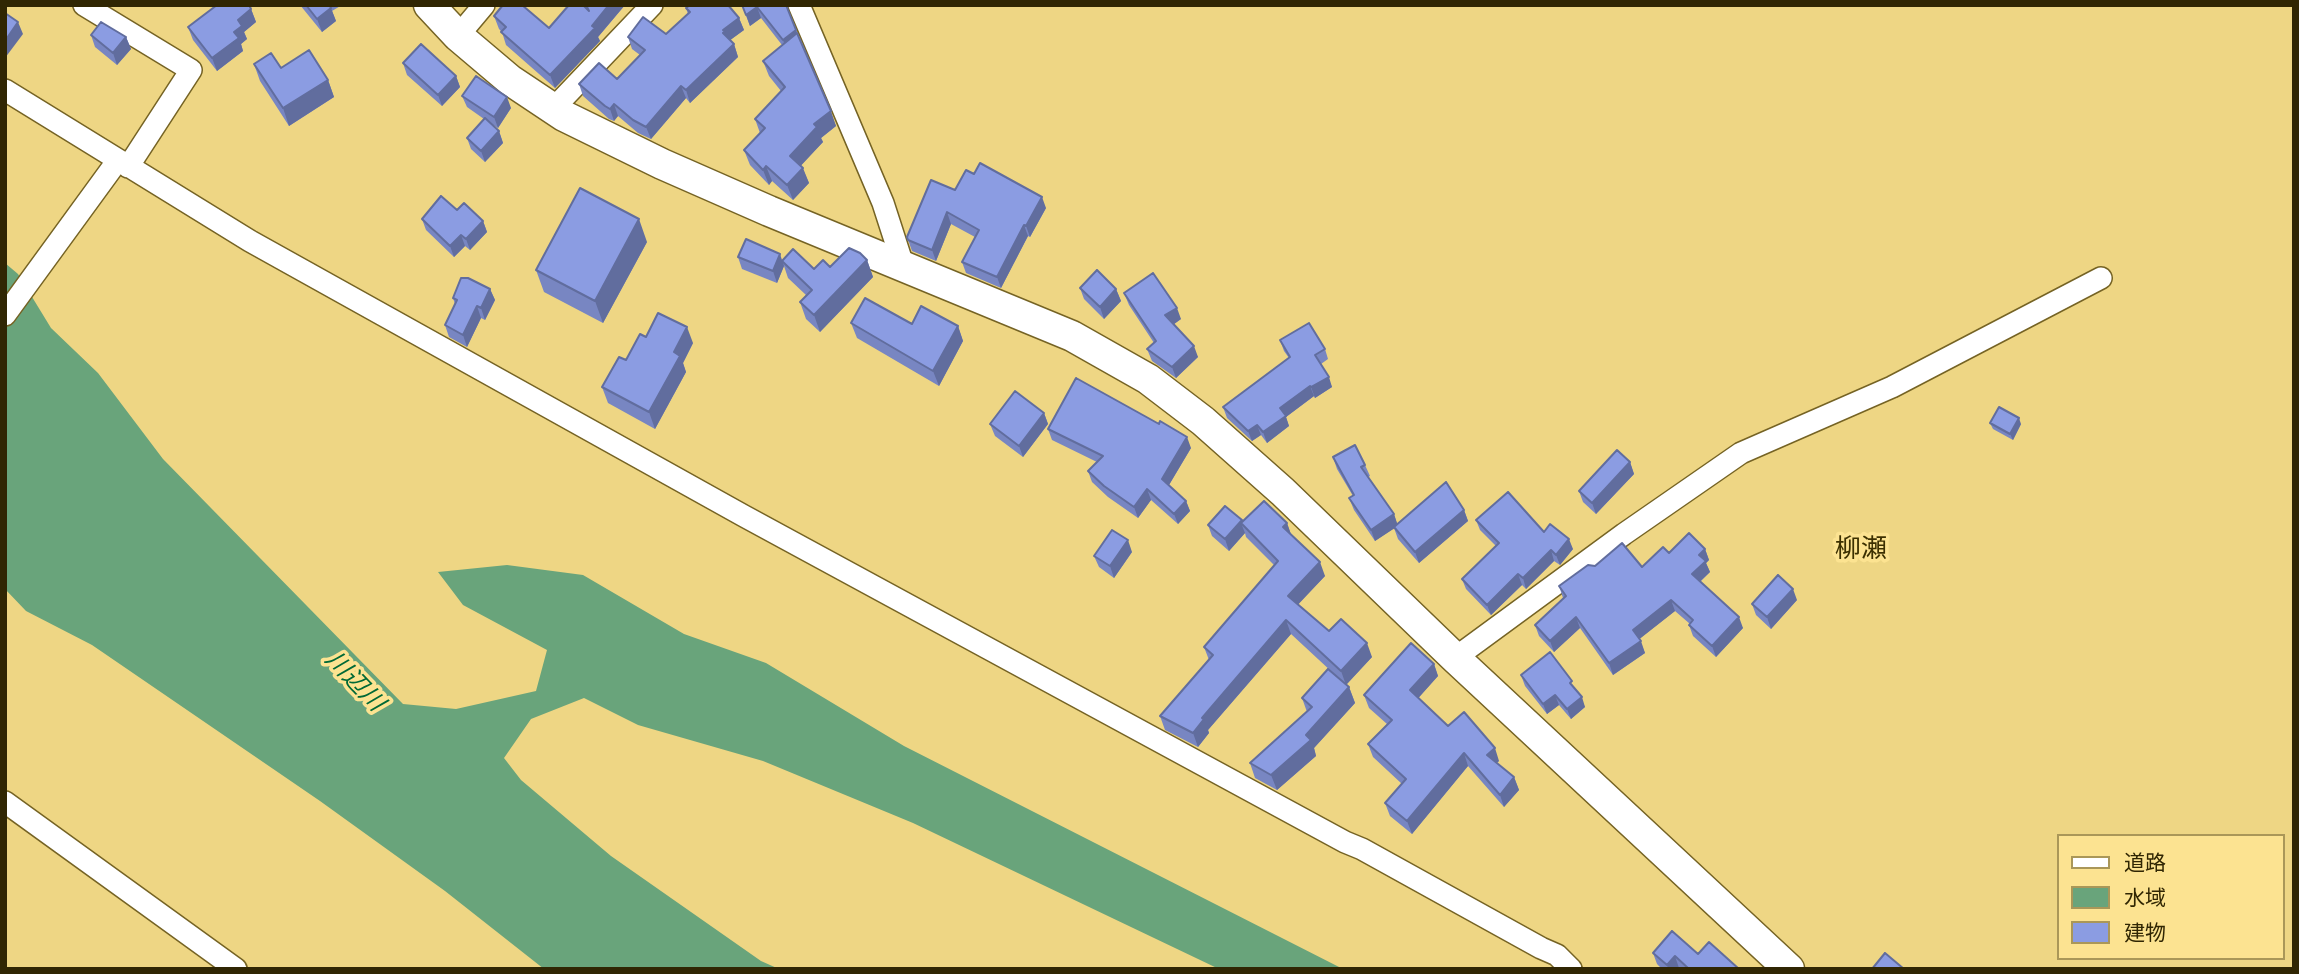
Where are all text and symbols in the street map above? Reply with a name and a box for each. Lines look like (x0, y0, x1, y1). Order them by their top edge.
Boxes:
district label: 柳瀬 (1835, 536, 1887, 568)
water label: 川辺川 (318, 647, 388, 719)
legend (2058, 834, 2285, 960)
text: 道路 (2124, 848, 2166, 880)
text: 水域 (2124, 883, 2166, 915)
text: 建物 (2124, 918, 2166, 950)

